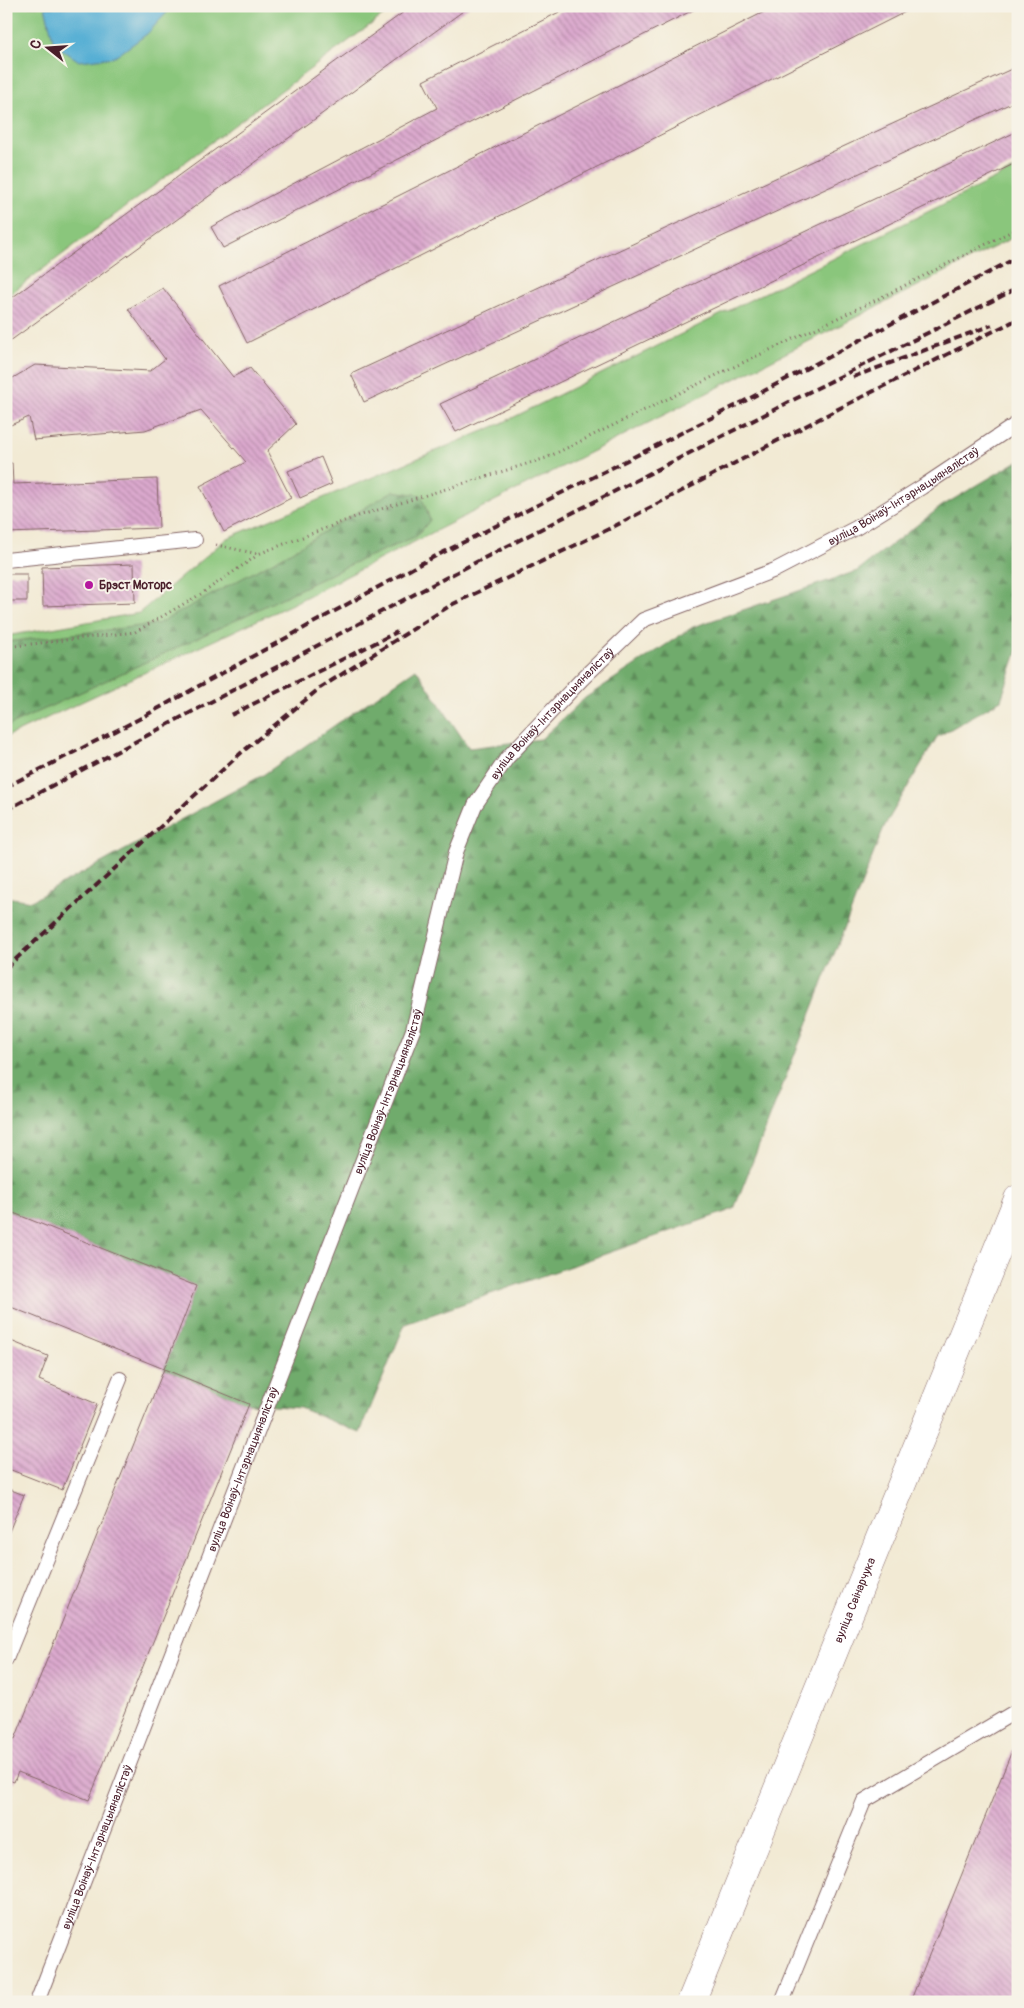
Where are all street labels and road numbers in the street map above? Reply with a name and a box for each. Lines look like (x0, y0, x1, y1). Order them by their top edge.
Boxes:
street label: вуліца Воінаў-Інтэрнацыяналістаў (826, 444, 982, 549)
street label: вуліца Воінаў-Інтэрнацыяналістаў (487, 645, 618, 783)
street label: вуліца Воінаў-Інтэрнацыяналістаў (351, 1008, 426, 1176)
street label: вуліца Воінаў-Інтэрнацыяналістаў (205, 1385, 282, 1554)
street label: вуліца Свінарчука (831, 1555, 879, 1645)
street label: вуліца Воінаў-Інтэрнацыяналістаў (59, 1763, 136, 1932)

